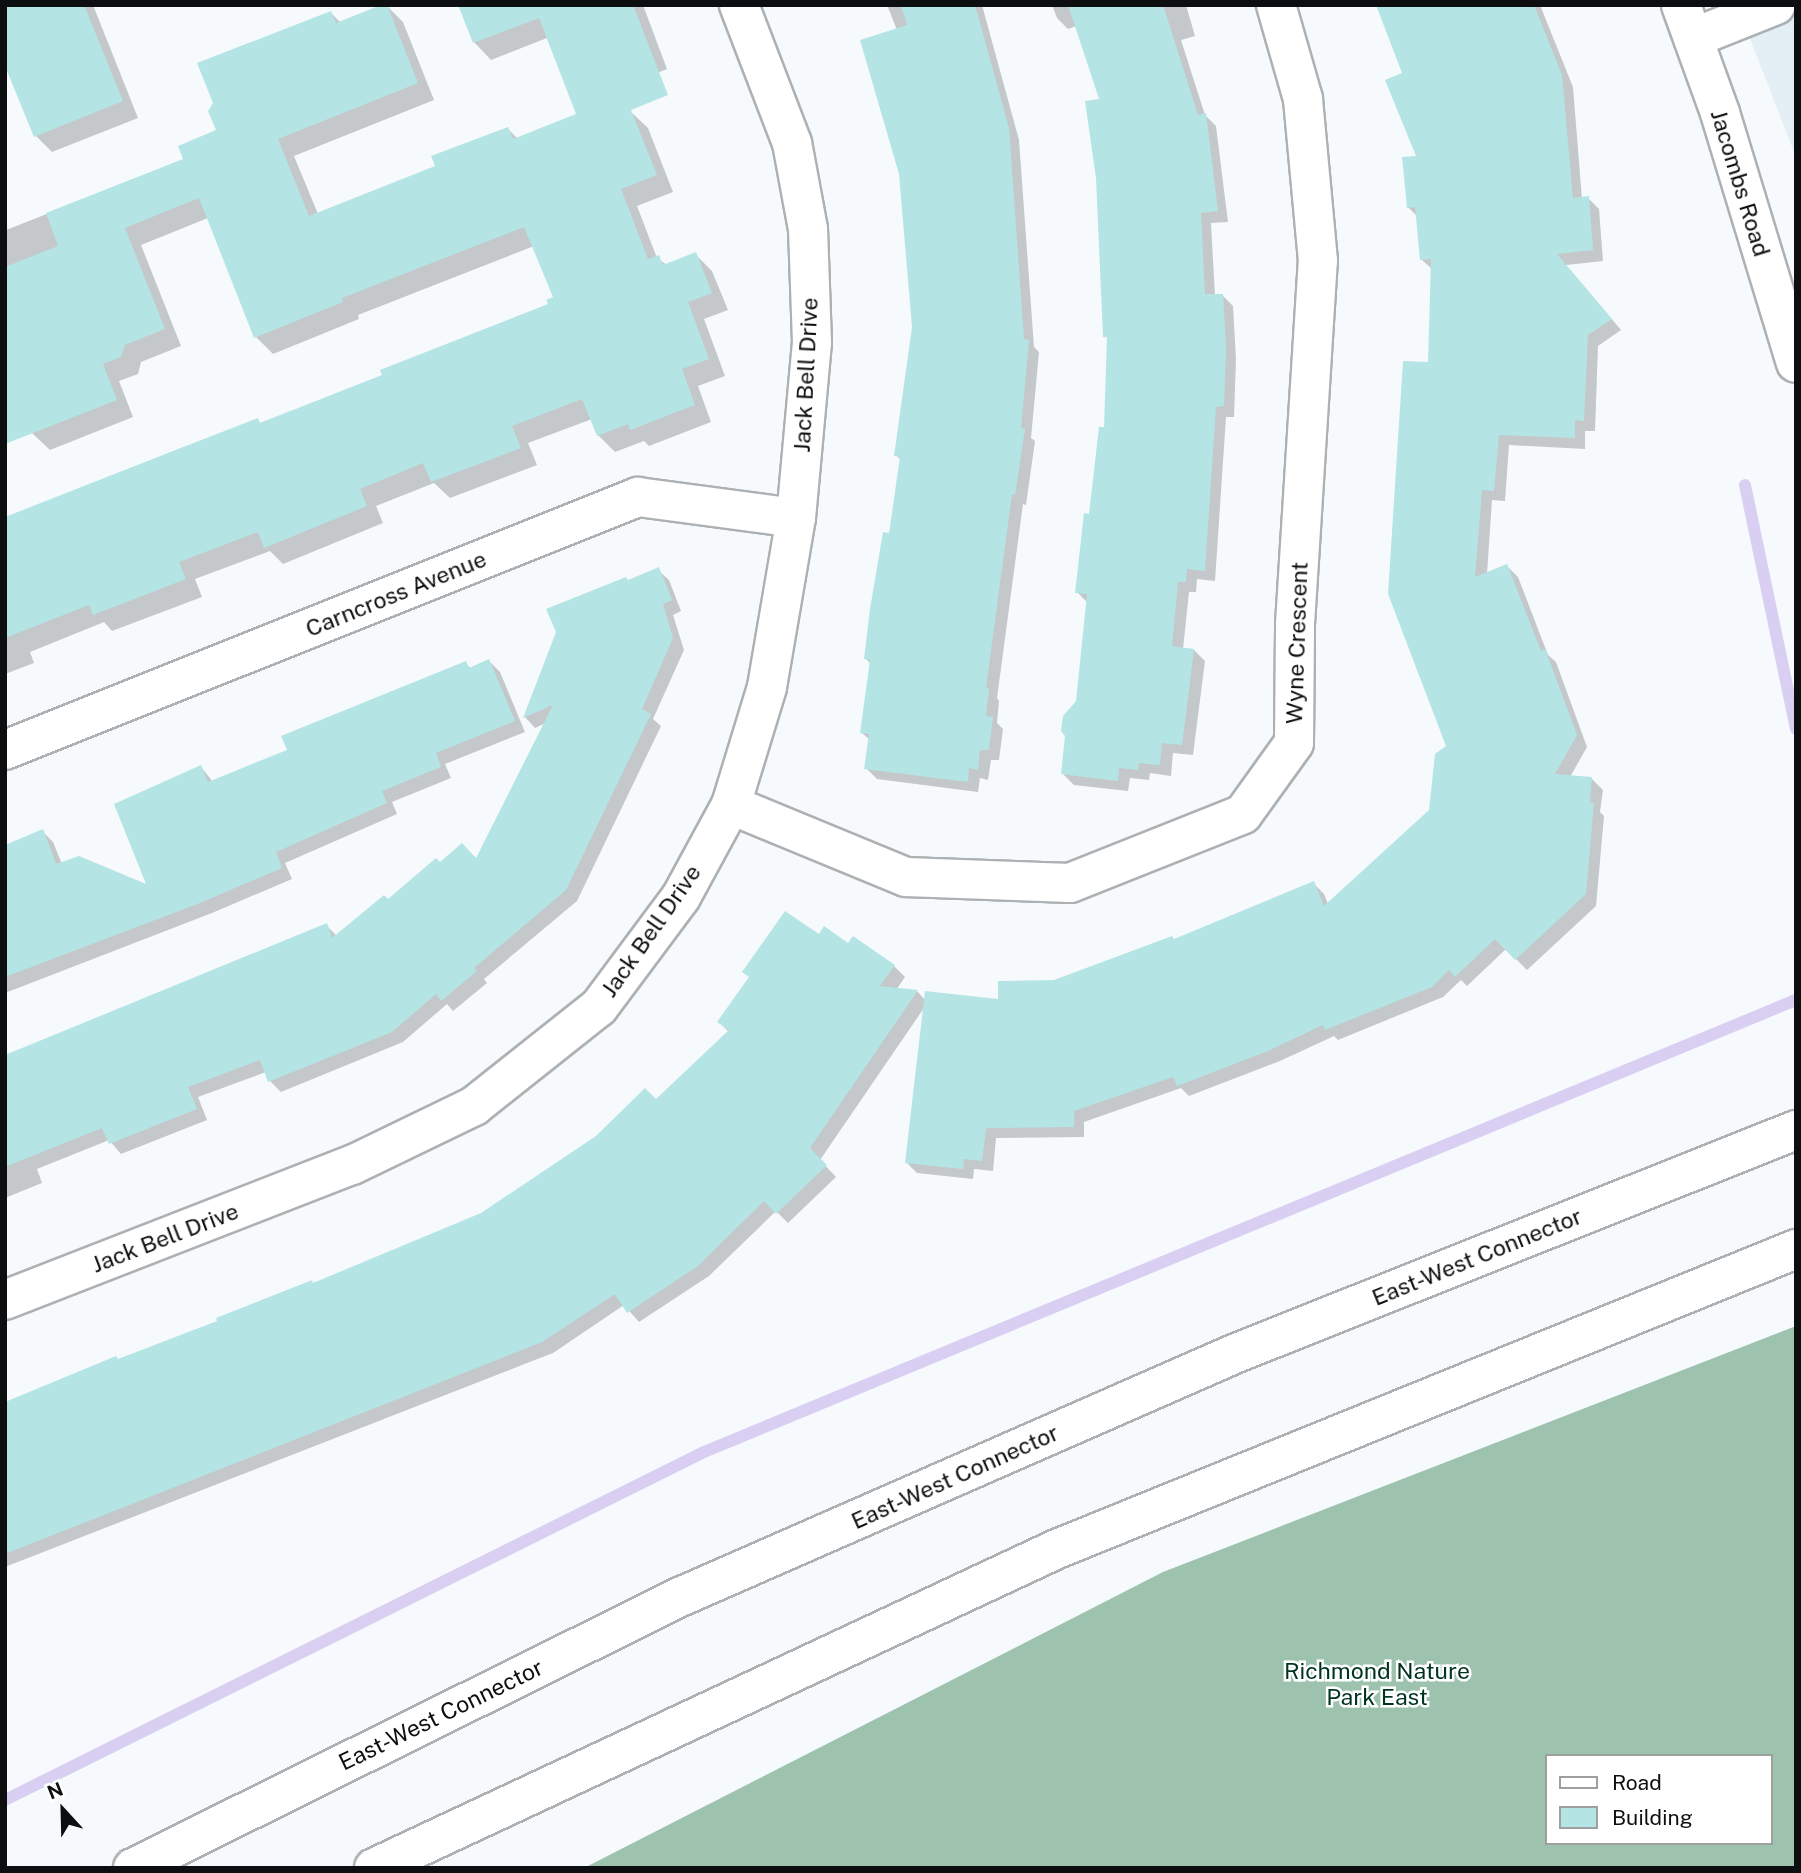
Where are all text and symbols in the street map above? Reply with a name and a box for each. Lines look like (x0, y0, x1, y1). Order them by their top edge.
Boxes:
street label: Jacombs Road (1705, 106, 1775, 260)
street label: Jack Bell Drive (788, 297, 824, 453)
street label: Carncross Avenue (302, 545, 490, 643)
street label: Wyne Crescent (1280, 561, 1314, 725)
street label: Jack Bell Drive (595, 859, 707, 1003)
street label: Jack Bell Drive (88, 1197, 242, 1279)
street label: East-West Connector (1368, 1202, 1586, 1312)
street label: East-West Connector (847, 1419, 1063, 1535)
street label: East-West Connector (334, 1653, 548, 1777)
park label: Richmond Nature Park East (1284, 1657, 1470, 1711)
legend (1546, 1754, 1773, 1845)
text: Road (1612, 1770, 1662, 1795)
north arrow (28, 1775, 98, 1845)
text: N (44, 1778, 66, 1804)
text: Building (1612, 1805, 1693, 1830)

